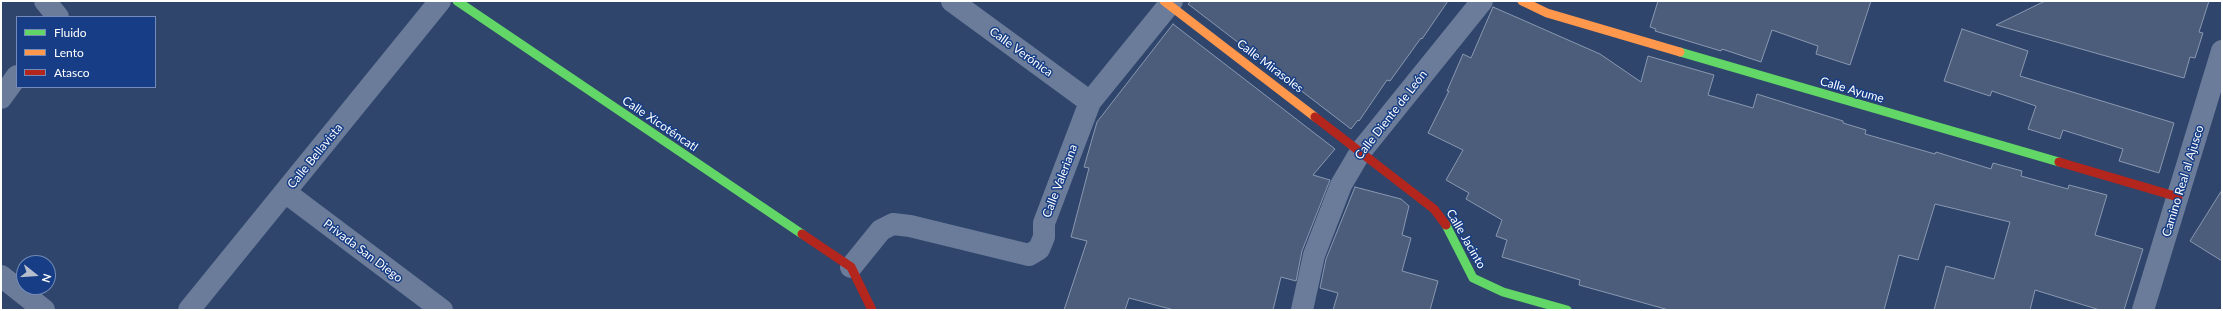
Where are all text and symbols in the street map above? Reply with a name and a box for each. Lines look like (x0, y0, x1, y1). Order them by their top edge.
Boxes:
legend (16, 16, 156, 88)
street label: Calle Verónica (987, 24, 1055, 80)
text: Fluido (54, 25, 87, 40)
street label: Calle Mirasoles (1234, 36, 1306, 96)
text: Lento (54, 45, 84, 60)
text: Atasco (54, 65, 90, 80)
street label: Calle Diente de León (1352, 68, 1430, 162)
street label: Calle Ayume (1818, 74, 1886, 106)
street label: Calle Xicoténcatl (619, 93, 701, 155)
street label: Calle Bellavista (285, 121, 345, 191)
street label: Camino Real al Ajusco (2159, 124, 2207, 238)
street label: Calle Valeriana (1039, 142, 1081, 220)
street label: Calle Jacinto (1443, 207, 1489, 271)
street label: Privada San Diego (321, 217, 405, 285)
north arrow (16, 255, 56, 295)
text: N (40, 272, 54, 284)

